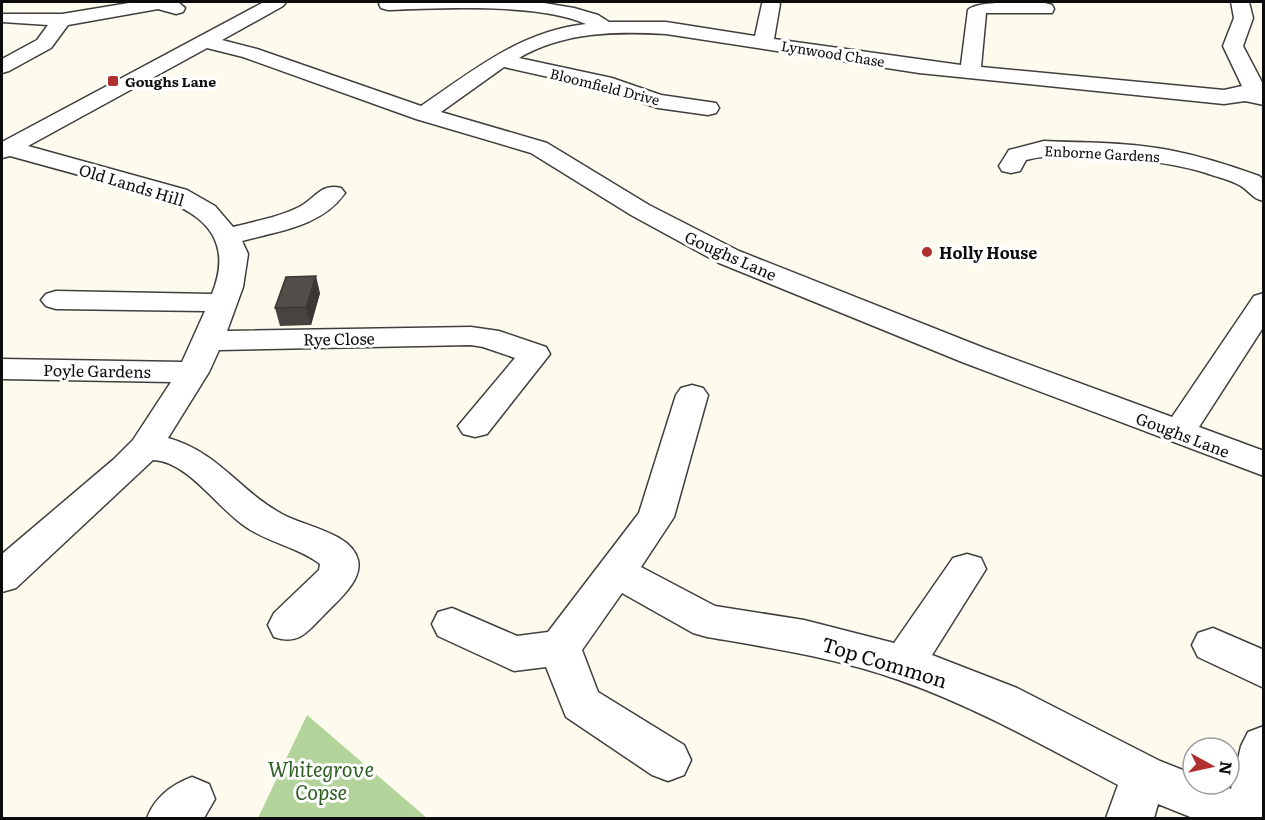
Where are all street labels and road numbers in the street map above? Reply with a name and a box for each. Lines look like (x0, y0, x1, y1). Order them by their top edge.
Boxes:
street label: Lynwood Chase (780, 35, 886, 71)
street label: Bloomfield Drive (548, 63, 662, 109)
street label: Enborne Gardens (1044, 140, 1160, 166)
street label: Old Lands Hill (76, 157, 188, 211)
street label: Goughs Lane (681, 224, 781, 286)
street label: Rye Close (303, 325, 375, 351)
street label: Poyle Gardens (43, 357, 151, 383)
street label: Goughs Lane (1133, 405, 1233, 463)
street label: Top Common (818, 628, 952, 694)

